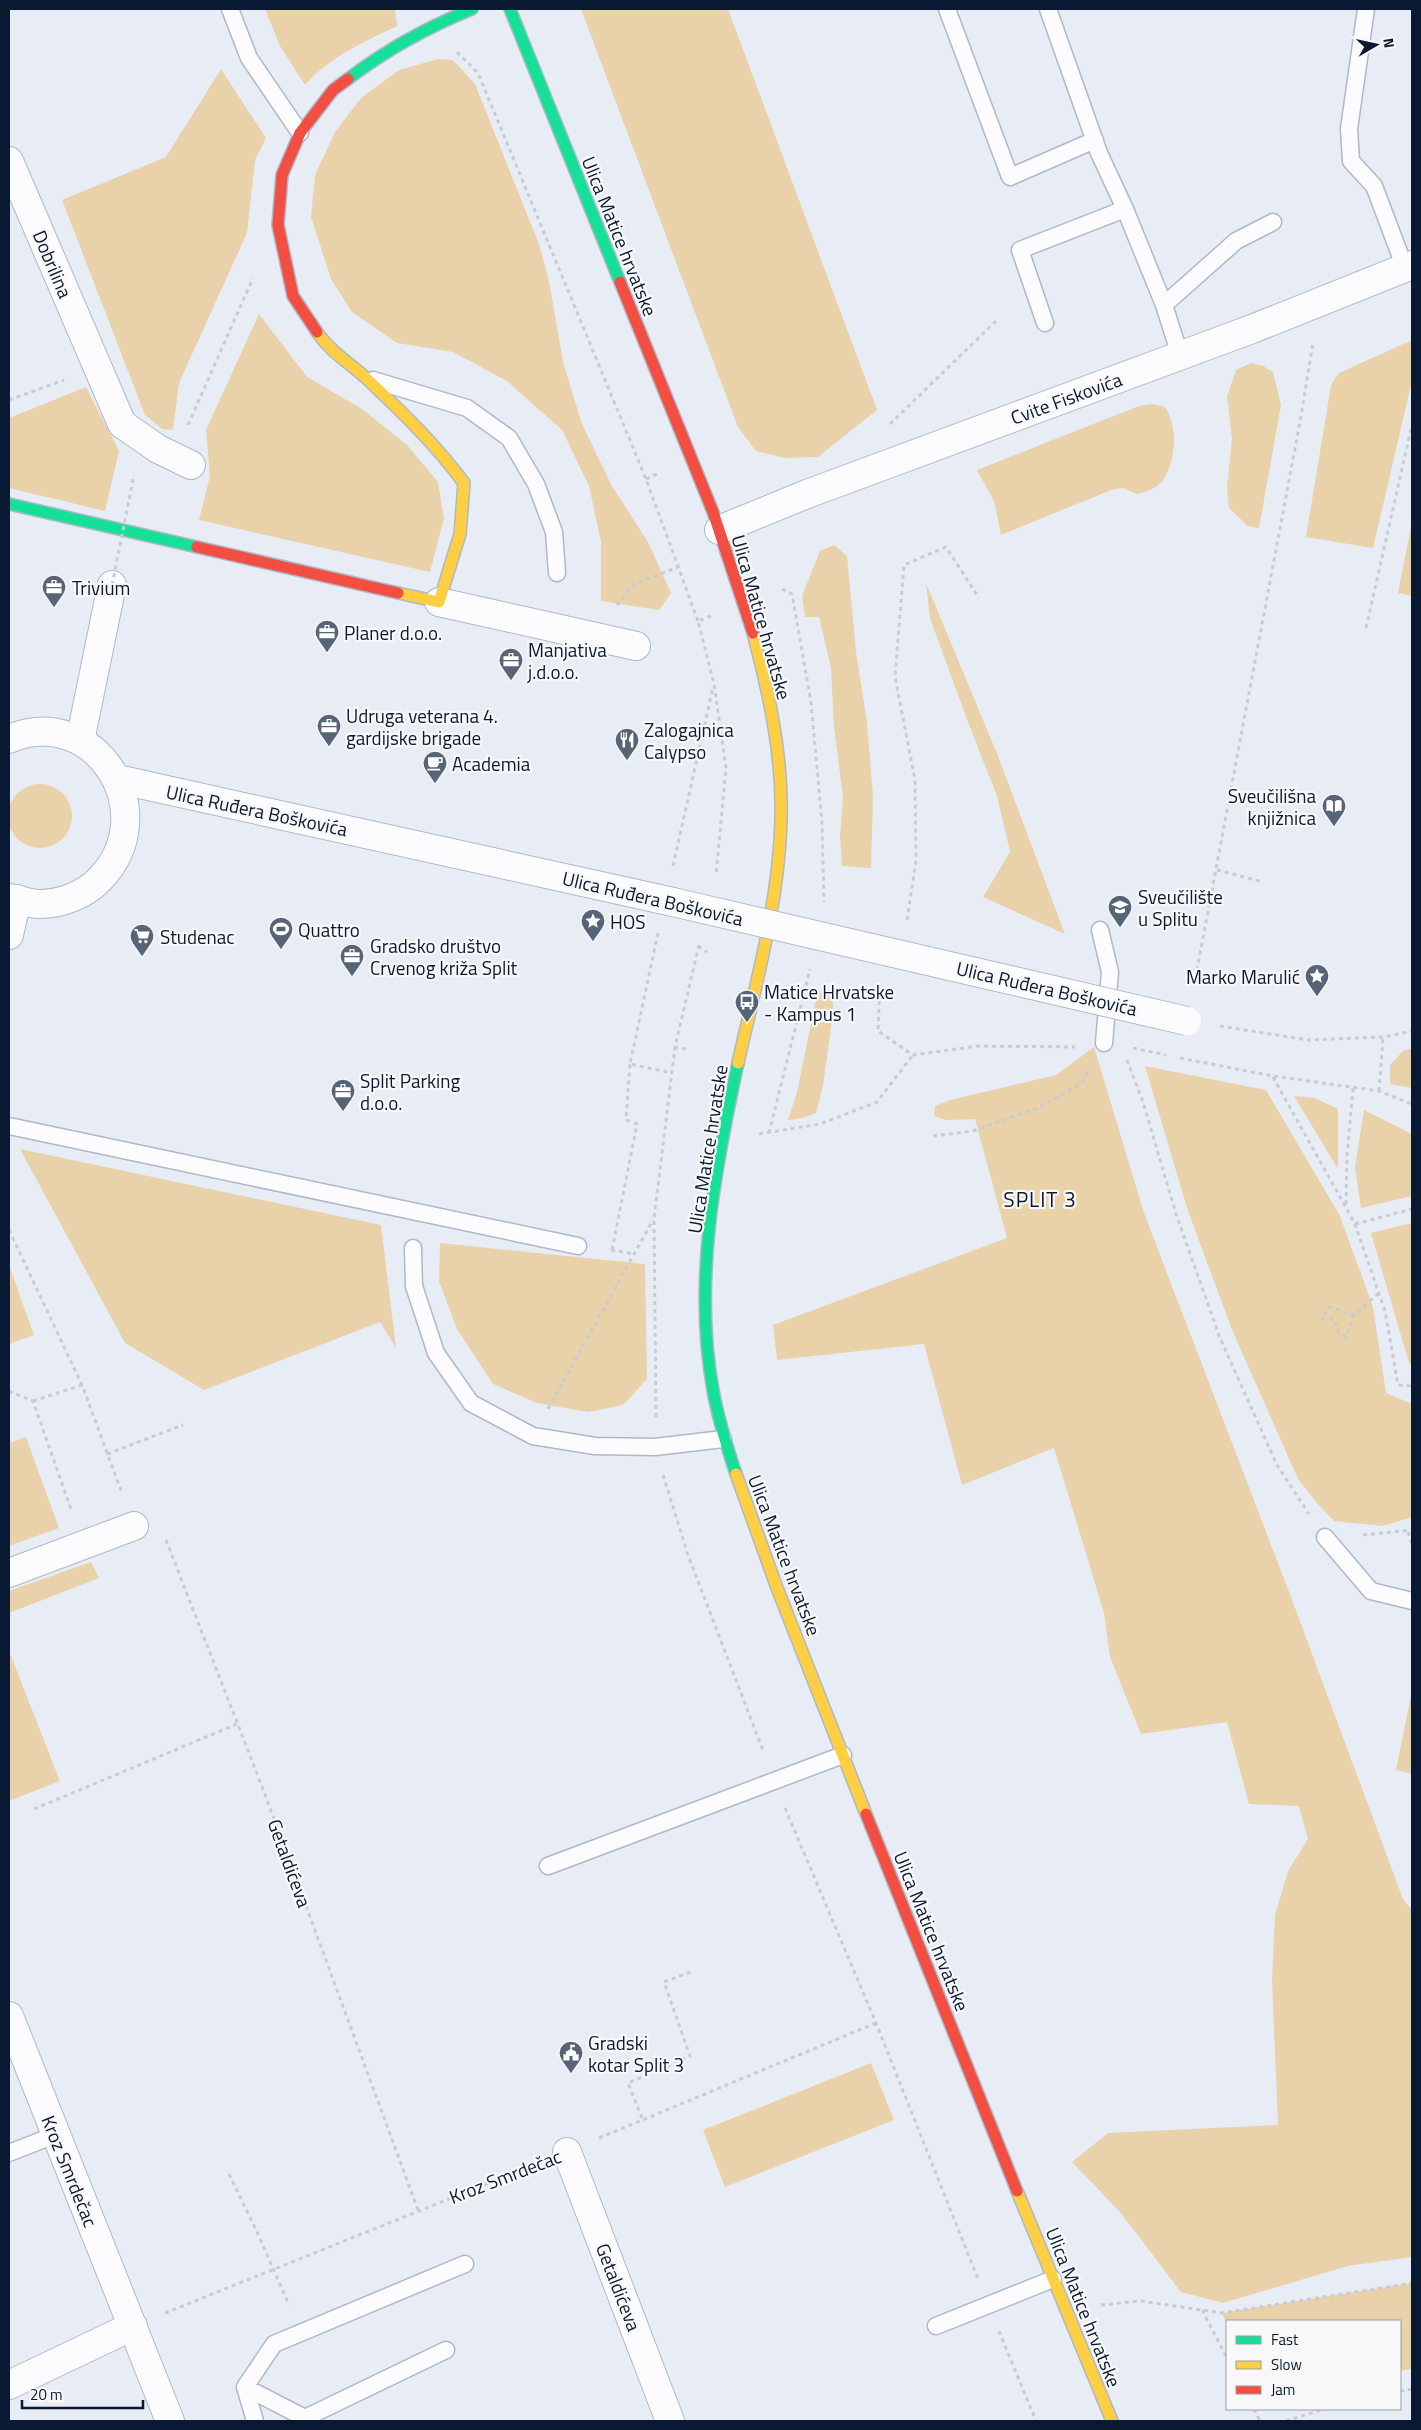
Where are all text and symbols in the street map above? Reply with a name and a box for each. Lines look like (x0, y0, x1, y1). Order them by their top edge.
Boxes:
north arrow (1351, 20, 1401, 70)
text: N (1378, 36, 1400, 49)
street label: Ulica Matice hrvatske (575, 152, 665, 320)
street label: Dobrilina (26, 226, 80, 303)
street label: Cvite Fiskovića (1006, 364, 1126, 432)
street label: Ulica Matice hrvatske (725, 531, 799, 703)
place label: Trivium (72, 573, 130, 602)
office icon: Trivium (41, 574, 67, 608)
place label: Planer d.o.o. (344, 618, 442, 647)
office icon: Planer d.o.o. (314, 619, 340, 653)
place label: Manjativa j.d.o.o. (527, 635, 607, 686)
office icon: Manjativa j.d.o.o. (498, 647, 524, 681)
place label: Udruga veterana 4. gardijske brigade (346, 701, 498, 752)
office icon: Udruga veterana 4. gardijske brigade (316, 713, 342, 747)
place label: Zalogajnica Calypso (644, 715, 734, 766)
restaurant icon: Zalogajnica Calypso (614, 727, 640, 761)
place label: Academia (452, 749, 531, 778)
cafe icon: Academia (422, 750, 448, 784)
street label: Ulica Ruđera Boškovića (164, 777, 351, 843)
place label: Sveučilišna knjižnica (1228, 781, 1316, 832)
library icon: Sveučilišna knjižnica (1321, 793, 1347, 827)
street label: Ulica Ruđera Boškovića (560, 863, 747, 933)
place label: Sveučilište u Splitu (1138, 882, 1223, 933)
school or university icon: Sveučilište u Splitu (1107, 894, 1133, 928)
place label: HOS (610, 907, 646, 936)
place icon: HOS (580, 908, 606, 942)
place label: Quattro (298, 915, 360, 944)
sports icon: Quattro (268, 916, 294, 950)
place label: Studenac (160, 922, 235, 951)
supermarket icon: Studenac (129, 923, 155, 957)
place label: Gradsko društvo Crvenog križa Split (370, 931, 518, 982)
office icon: Gradsko društvo Crvenog križa Split (339, 943, 365, 977)
street label: Ulica Ruđera Boškovića (954, 953, 1141, 1023)
place label: Marko Marulić (1186, 962, 1300, 991)
place icon: Marko Marulić (1304, 963, 1330, 997)
place label: Matice Hrvatske - Kampus 1 (764, 977, 894, 1028)
bus stop icon: Matice Hrvatske - Kampus 1 (734, 989, 760, 1023)
street label: Ulica Matice hrvatske (679, 1063, 735, 1235)
place label: Split Parking d.o.o. (360, 1066, 460, 1117)
office icon: Split Parking d.o.o. (330, 1078, 356, 1112)
district label: SPLIT 3 (1003, 1183, 1077, 1215)
street label: Ulica Matice hrvatske (741, 1470, 829, 1640)
street label: Getaldićeva (261, 1815, 320, 1912)
street label: Ulica Matice hrvatske (887, 1847, 977, 2015)
place label: Gradski kotar Split 3 (588, 2028, 684, 2079)
public building icon: Gradski kotar Split 3 (558, 2040, 584, 2074)
street label: Kroz Smrdečac (34, 2111, 106, 2231)
street label: Kroz Smrdečac (445, 2141, 565, 2211)
street label: Ulica Matice hrvatske (1039, 2223, 1129, 2391)
street label: Getaldićeva (589, 2239, 649, 2336)
legend (1226, 2320, 1401, 2410)
text: Fast (1271, 2328, 1299, 2351)
text: Slow (1271, 2353, 1302, 2376)
scale bar (22, 2378, 144, 2410)
text: Jam (1271, 2378, 1295, 2401)
text: 20 m (30, 2383, 63, 2406)

